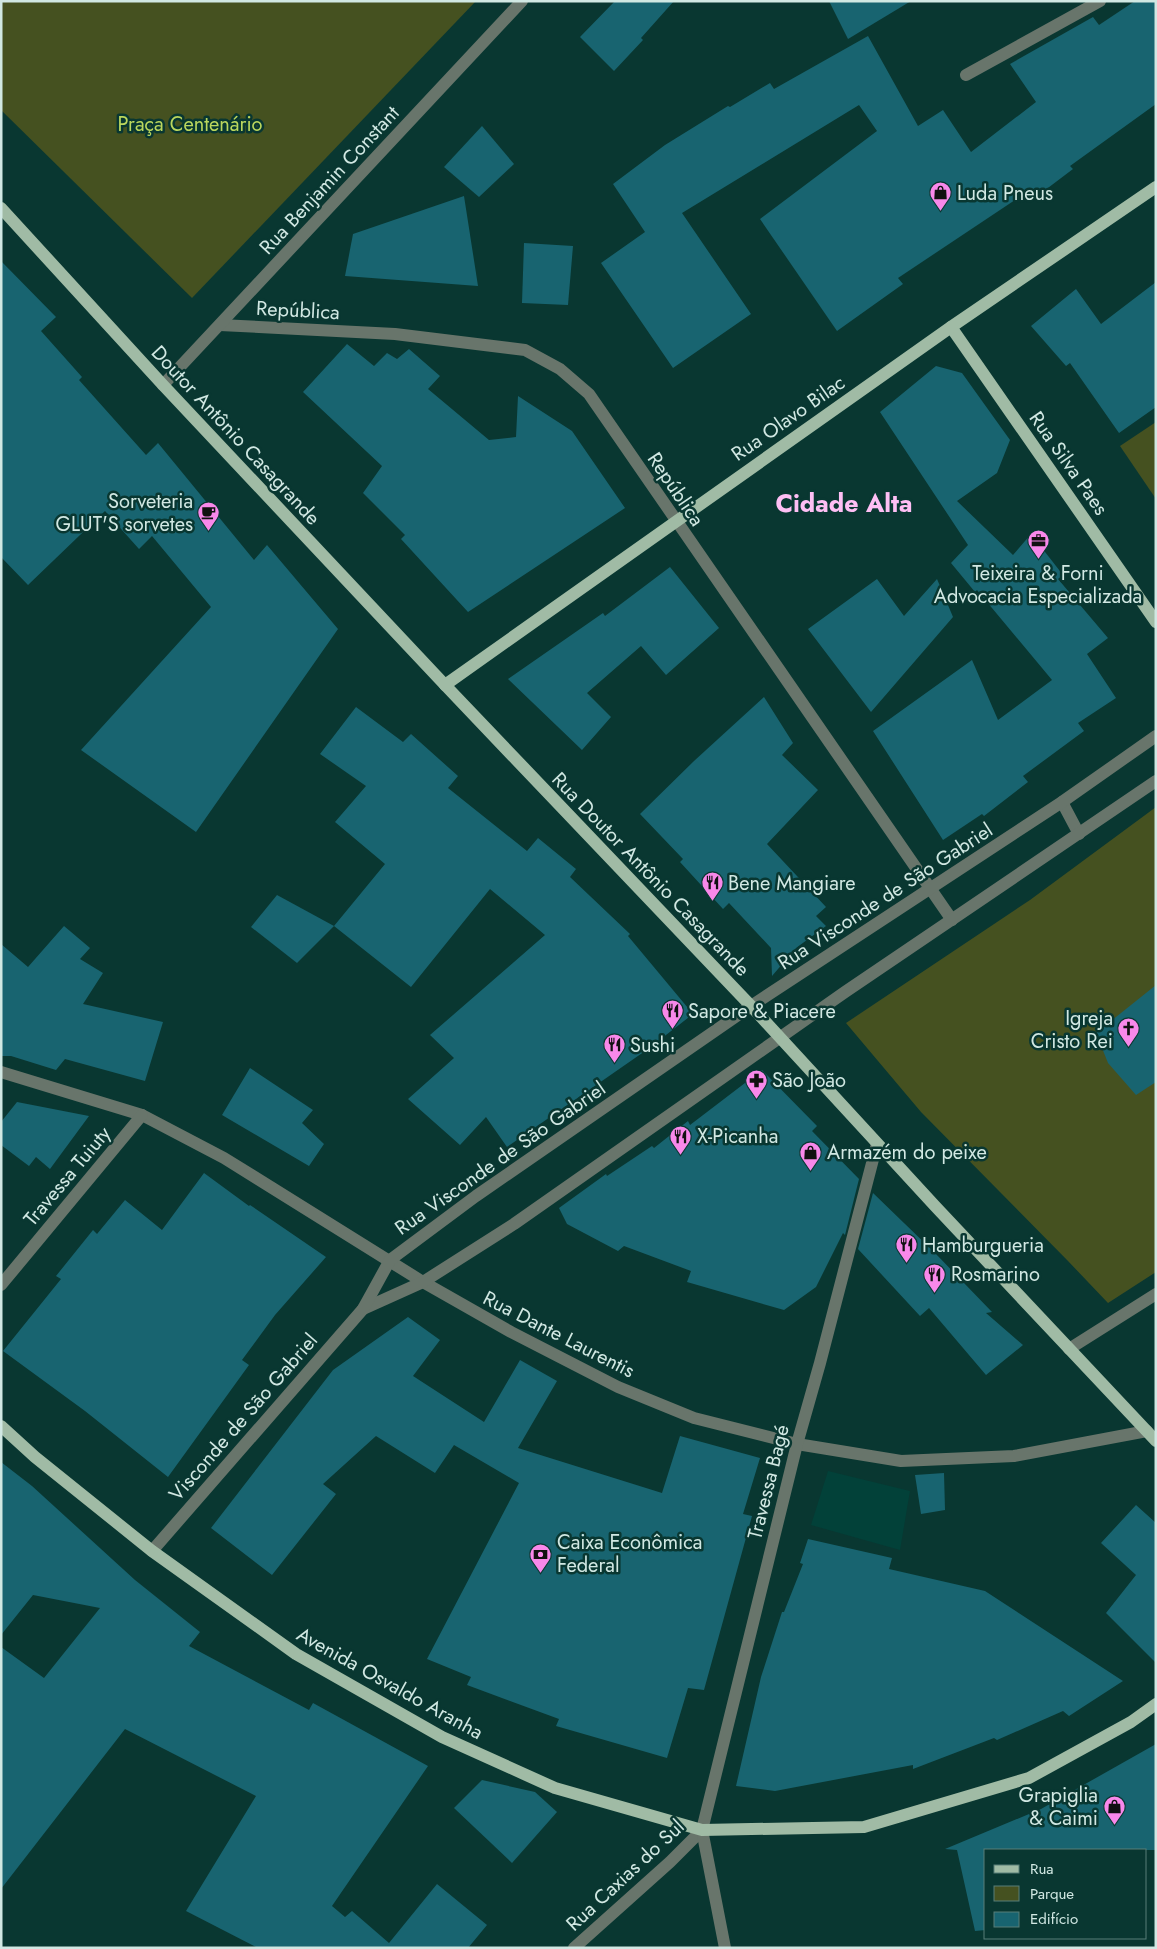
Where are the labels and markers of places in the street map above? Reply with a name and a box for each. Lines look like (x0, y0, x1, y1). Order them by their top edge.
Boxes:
place label: Luda Pneus (957, 179, 1053, 208)
shop icon: Luda Pneus (929, 181, 953, 212)
place label: Sorveteria GLUT'S sorvetes (56, 487, 193, 539)
cafe icon: Sorveteria GLUT'S sorvetes (197, 500, 221, 531)
office icon: Teixeira & Forni Advocacia Especializada (1026, 529, 1050, 560)
place label: Teixeira & Forni Advocacia Especializada (934, 559, 1142, 611)
place label: Bene Mangiare (728, 869, 856, 898)
restaurant icon: Bene Mangiare (700, 871, 724, 902)
place label: Sapore & Piacere (688, 997, 836, 1026)
restaurant icon: Sapore & Piacere (660, 999, 684, 1030)
place label: Igreja Cristo Rei (1031, 1004, 1113, 1056)
church icon: Igreja Cristo Rei (1117, 1017, 1141, 1048)
place label: Sushi (630, 1031, 675, 1060)
restaurant icon: Sushi (602, 1033, 626, 1064)
place label: São João (772, 1066, 846, 1095)
pharmacy icon: São João (744, 1068, 768, 1099)
place label: X-Picanha (697, 1122, 778, 1151)
restaurant icon: X-Picanha (669, 1124, 693, 1155)
place label: Armazém do peixe (827, 1138, 987, 1167)
shop icon: Armazém do peixe (799, 1140, 823, 1171)
place label: Hamburgueria (922, 1231, 1044, 1260)
restaurant icon: Hamburgueria (894, 1233, 918, 1264)
place label: Rosmarino (951, 1260, 1040, 1289)
restaurant icon: Rosmarino (923, 1262, 947, 1293)
place label: Caixa Econômica Federal (557, 1528, 702, 1580)
bank icon: Caixa Econômica Federal (529, 1542, 553, 1573)
place label: Grapiglia & Caimi (1019, 1781, 1098, 1833)
shop icon: Grapiglia & Caimi (1102, 1795, 1126, 1826)

